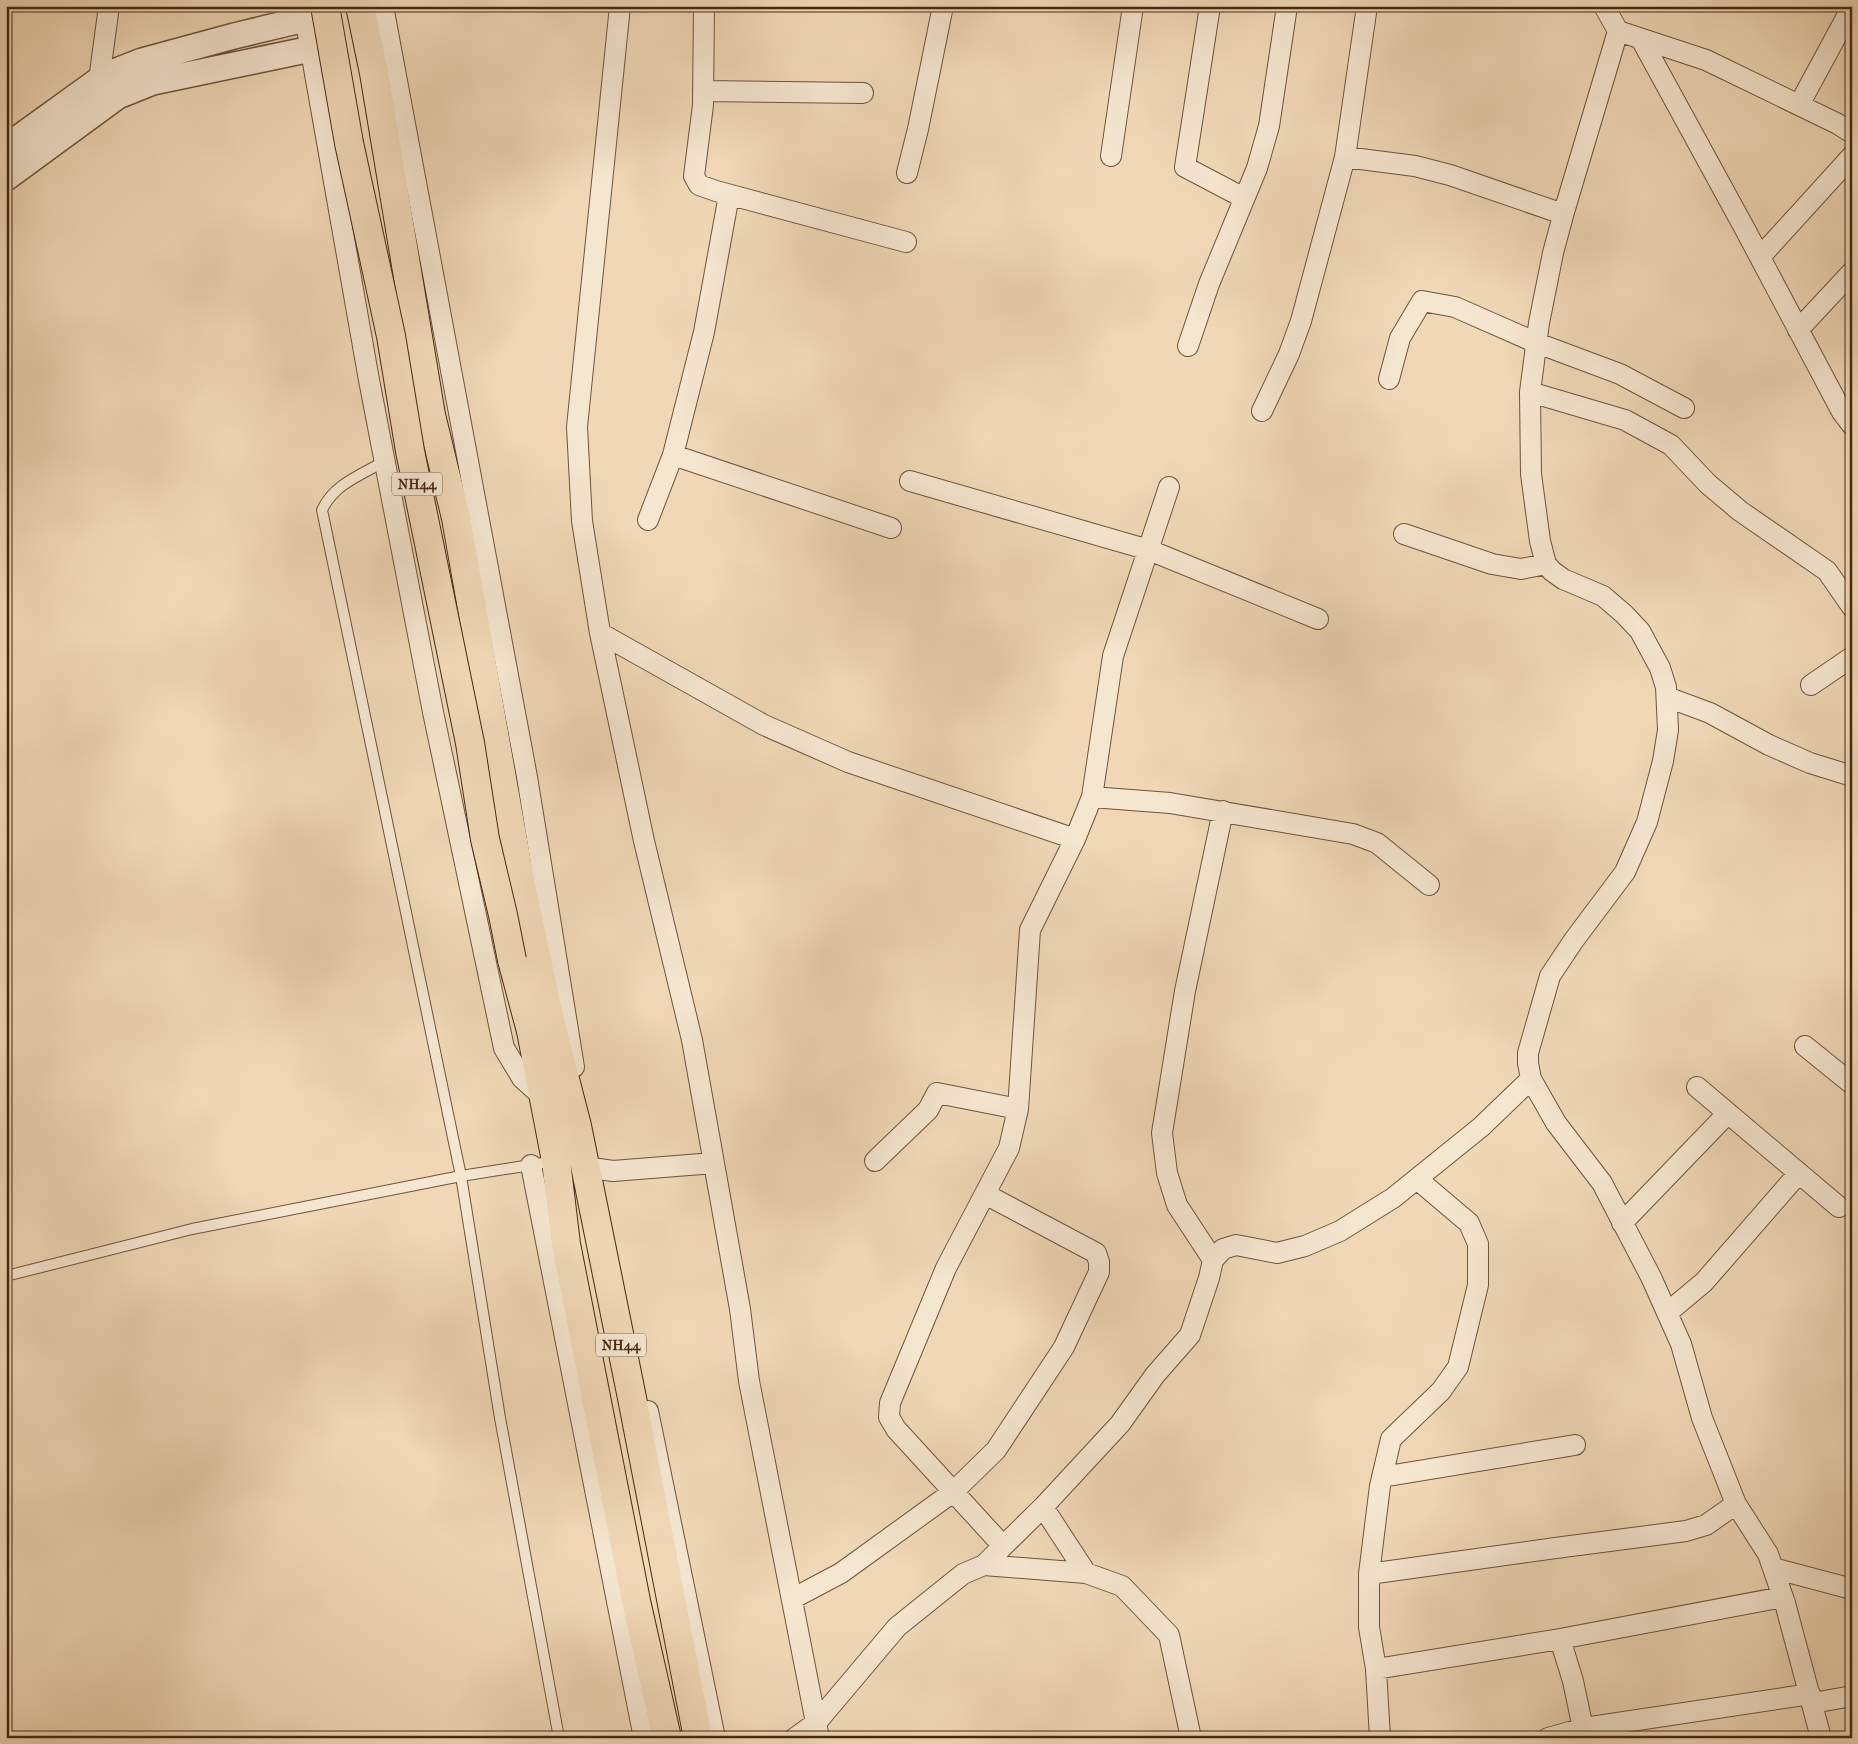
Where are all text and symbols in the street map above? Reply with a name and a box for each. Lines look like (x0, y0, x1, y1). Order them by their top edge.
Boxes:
road number: NH44 (392, 472, 442, 496)
road number: NH44 (596, 1334, 646, 1356)

